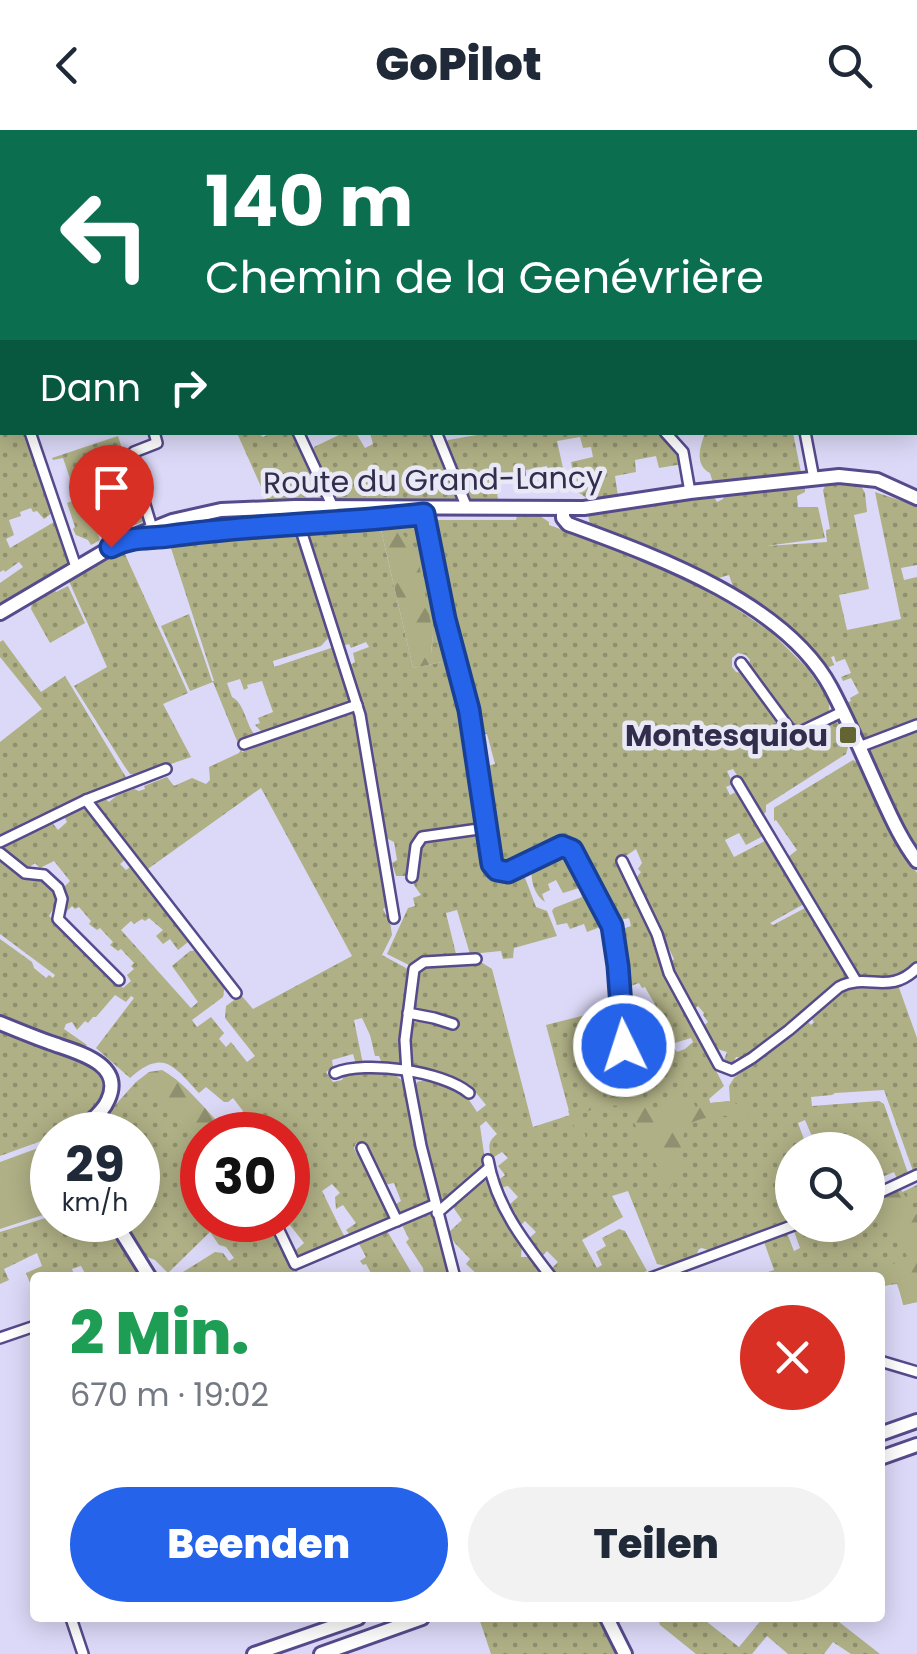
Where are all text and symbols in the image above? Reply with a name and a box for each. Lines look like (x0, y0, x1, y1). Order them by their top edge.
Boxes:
text: GoPilot (375, 33, 542, 96)
icon: back (40, 38, 95, 93)
icon: search (822, 38, 877, 93)
text: 140 m (205, 152, 413, 251)
icon: left (40, 170, 170, 300)
text: Chemin de la Genévrière (205, 246, 764, 309)
icon: right (161, 360, 216, 415)
text: Dann (40, 361, 141, 414)
pin (69, 445, 154, 548)
street label: Route du Grand-Lancy (263, 456, 603, 504)
icon: arrive (84, 460, 139, 515)
place label: Montesquiou (625, 714, 828, 757)
marker: Montesquiou (837, 724, 859, 746)
position arrow (572, 994, 676, 1098)
speed limit sign: 30 (180, 1112, 310, 1242)
text: 29 (65, 1129, 125, 1200)
map controls (775, 1132, 885, 1242)
button: search (775, 1132, 885, 1242)
text: km/h (62, 1185, 128, 1220)
text: 2 Min. (70, 1291, 249, 1375)
button: close (740, 1305, 845, 1410)
text: 670 m · 19:02 (70, 1372, 269, 1417)
button: Beenden (70, 1487, 448, 1602)
button: Teilen (468, 1487, 845, 1602)

